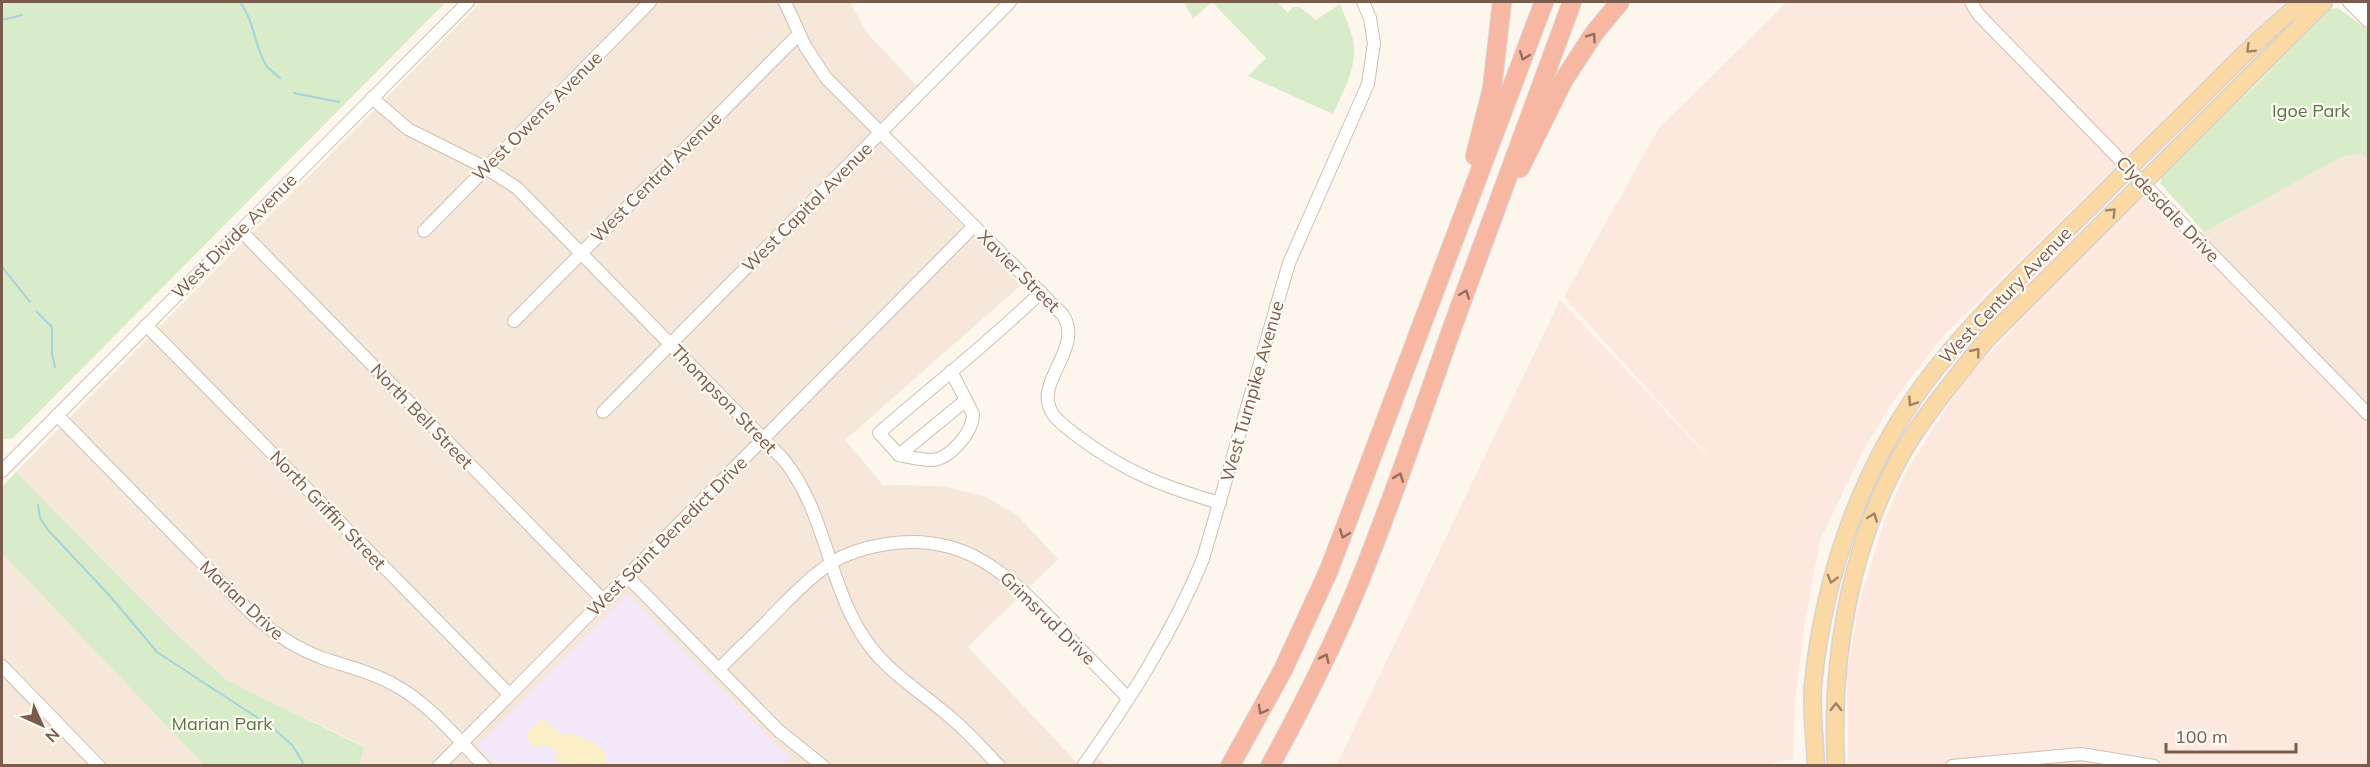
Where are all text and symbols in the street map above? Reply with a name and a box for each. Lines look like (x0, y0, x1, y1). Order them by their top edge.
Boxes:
one-way arrow (1585, 32, 1596, 43)
one-way arrow (2246, 42, 2257, 53)
street label: West Owens Avenue (467, 46, 607, 186)
one-way arrow (1519, 50, 1531, 61)
park label: Igoe Park (2272, 99, 2351, 122)
street label: West Central Avenue (586, 107, 726, 247)
street label: West Capitol Avenue (737, 137, 877, 277)
street label: Clydesdale Drive (2111, 151, 2225, 267)
street label: West Divide Avenue (166, 168, 302, 304)
one-way arrow (2105, 209, 2116, 219)
street label: West Century Avenue (1934, 222, 2076, 368)
street label: Xavier Street (973, 225, 1065, 317)
one-way arrow (1458, 289, 1470, 300)
street label: West Turnpike Avenue (1215, 298, 1289, 484)
street label: Thompson Street (666, 340, 782, 458)
one-way arrow (1969, 348, 1980, 359)
street label: North Bell Street (366, 359, 478, 473)
one-way arrow (1908, 395, 1919, 406)
street label: North Griffin Street (265, 445, 391, 575)
street label: West Saint Benedict Drive (582, 451, 752, 621)
one-way arrow (1392, 472, 1405, 483)
one-way arrow (1866, 512, 1879, 522)
one-way arrow (1339, 527, 1351, 538)
street label: Marian Drive (195, 555, 289, 645)
street label: Grimsrud Drive (995, 566, 1101, 670)
one-way arrow (1827, 574, 1840, 584)
one-way arrow (1318, 653, 1330, 664)
north arrow (12, 695, 72, 755)
one-way arrow (1830, 703, 1842, 712)
one-way arrow (1258, 704, 1269, 714)
park label: Marian Park (172, 712, 273, 735)
scale bar (2166, 716, 2296, 754)
text: N (41, 724, 64, 747)
text: 100 m (2175, 725, 2228, 748)

